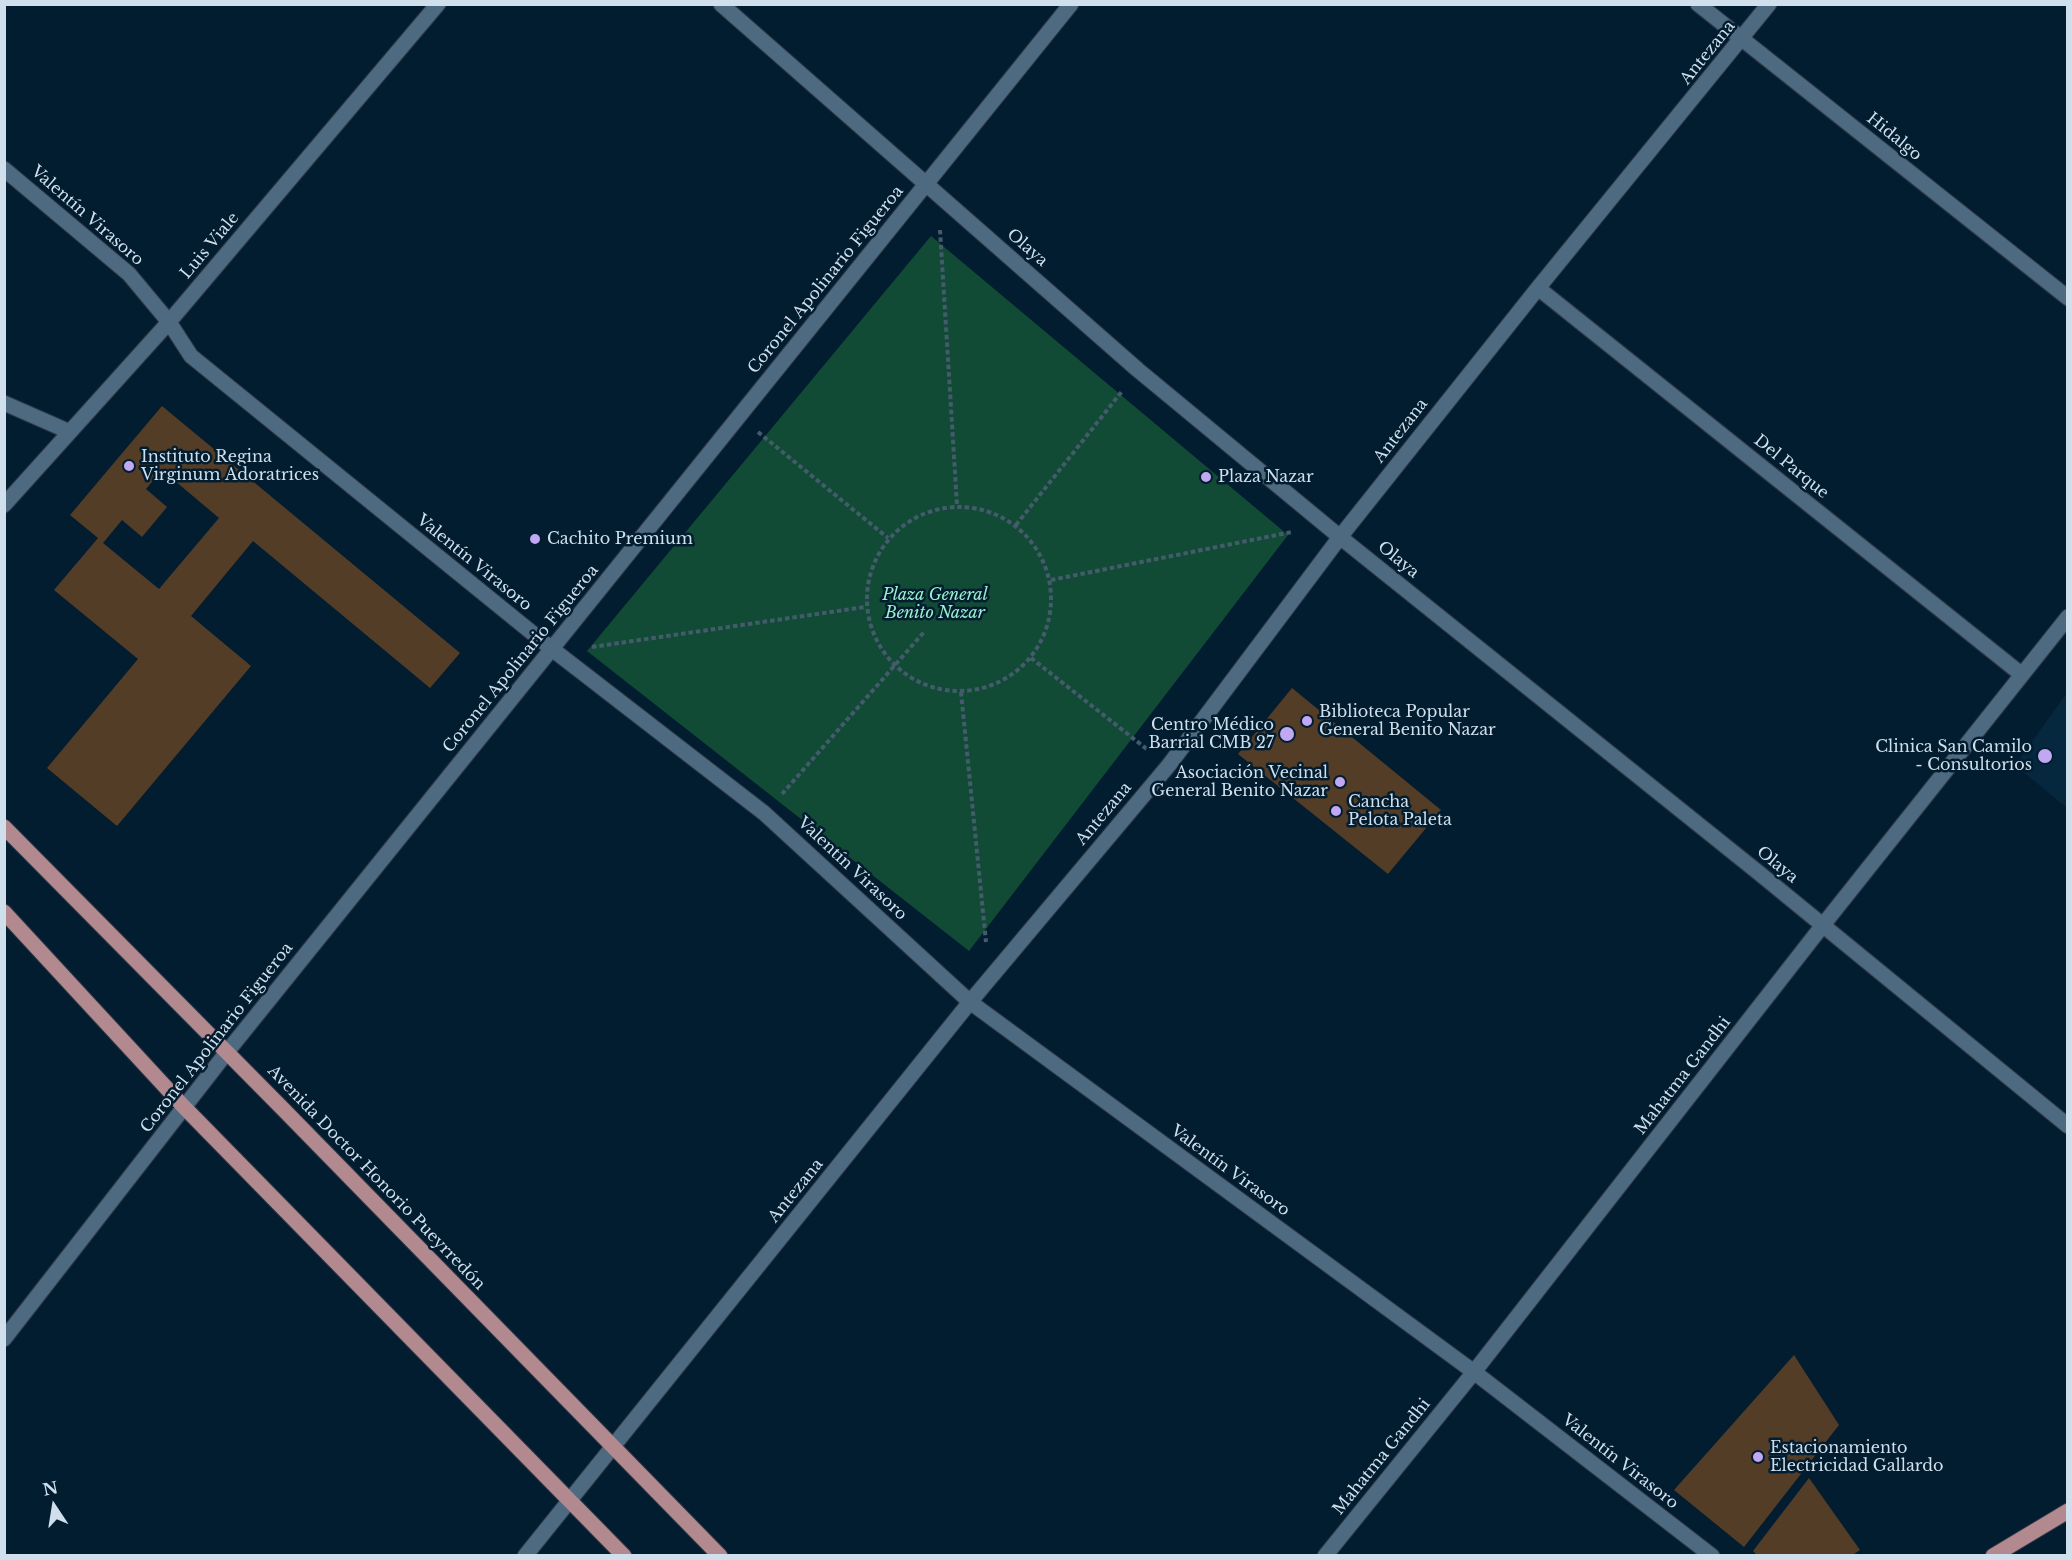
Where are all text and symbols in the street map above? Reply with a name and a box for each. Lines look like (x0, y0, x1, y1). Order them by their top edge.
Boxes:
street label: Antezana (1677, 17, 1739, 89)
street label: Hidalgo (1863, 109, 1925, 165)
street label: Valentín Virasoro (27, 162, 147, 270)
street label: Coronel Apolinario Figueroa (744, 182, 908, 378)
street label: Luis Viale (177, 209, 243, 283)
street label: Olaya (1003, 225, 1051, 271)
street label: Antezana (1370, 395, 1432, 467)
street label: Del Parque (1750, 431, 1832, 503)
place label: Instituto Regina Virginum Adoratrices (141, 447, 319, 485)
marker: Instituto Regina Virginum Adoratrices (122, 459, 136, 473)
place label: Plaza Nazar (1218, 467, 1314, 487)
marker: Plaza Nazar (1199, 470, 1213, 484)
street label: Valentín Virasoro (413, 511, 535, 615)
place label: Cachito Premium (547, 529, 693, 549)
marker: Cachito Premium (528, 532, 542, 546)
street label: Olaya (1373, 538, 1423, 582)
street label: Coronel Apolinario Figueroa (439, 561, 603, 757)
park label: Plaza General Benito Nazar (882, 585, 988, 623)
place label: Biblioteca Popular General Benito Nazar (1319, 702, 1496, 740)
marker: Biblioteca Popular General Benito Nazar (1300, 714, 1314, 728)
place label: Centro Médico Barrial CMB 27 (1148, 715, 1274, 753)
marker: Centro Médico Barrial CMB 27 (1278, 725, 1296, 743)
place label: Clinica San Camilo - Consultorios (1875, 737, 2032, 775)
marker: Clinica San Camilo - Consultorios (2036, 747, 2054, 765)
place label: Asociación Vecinal General Benito Nazar (1151, 763, 1328, 801)
marker: Asociación Vecinal General Benito Nazar (1333, 775, 1347, 789)
street label: Antezana (1072, 779, 1136, 849)
place label: Cancha Pelota Paleta (1348, 792, 1452, 830)
marker: Cancha Pelota Paleta (1329, 804, 1343, 818)
street label: Valentín Virasoro (793, 813, 911, 925)
street label: Olaya (1752, 843, 1802, 887)
street label: Coronel Apolinario Figueroa (137, 939, 297, 1137)
street label: Mahatma Gandhi (1631, 1013, 1735, 1139)
street label: Avenida Doctor Honorio Pueyrredón (263, 1062, 489, 1294)
street label: Valentín Virasoro (1167, 1121, 1293, 1221)
street label: Antezana (765, 1155, 827, 1227)
street label: Mahatma Gandhi (1329, 1395, 1435, 1519)
street label: Valentín Virasoro (1558, 1411, 1682, 1513)
place label: Estacionamiento Electricidad Gallardo (1770, 1438, 1944, 1476)
marker: Estacionamiento Electricidad Gallardo (1751, 1450, 1765, 1464)
north arrow (24, 1476, 84, 1536)
text: N (41, 1477, 60, 1500)

